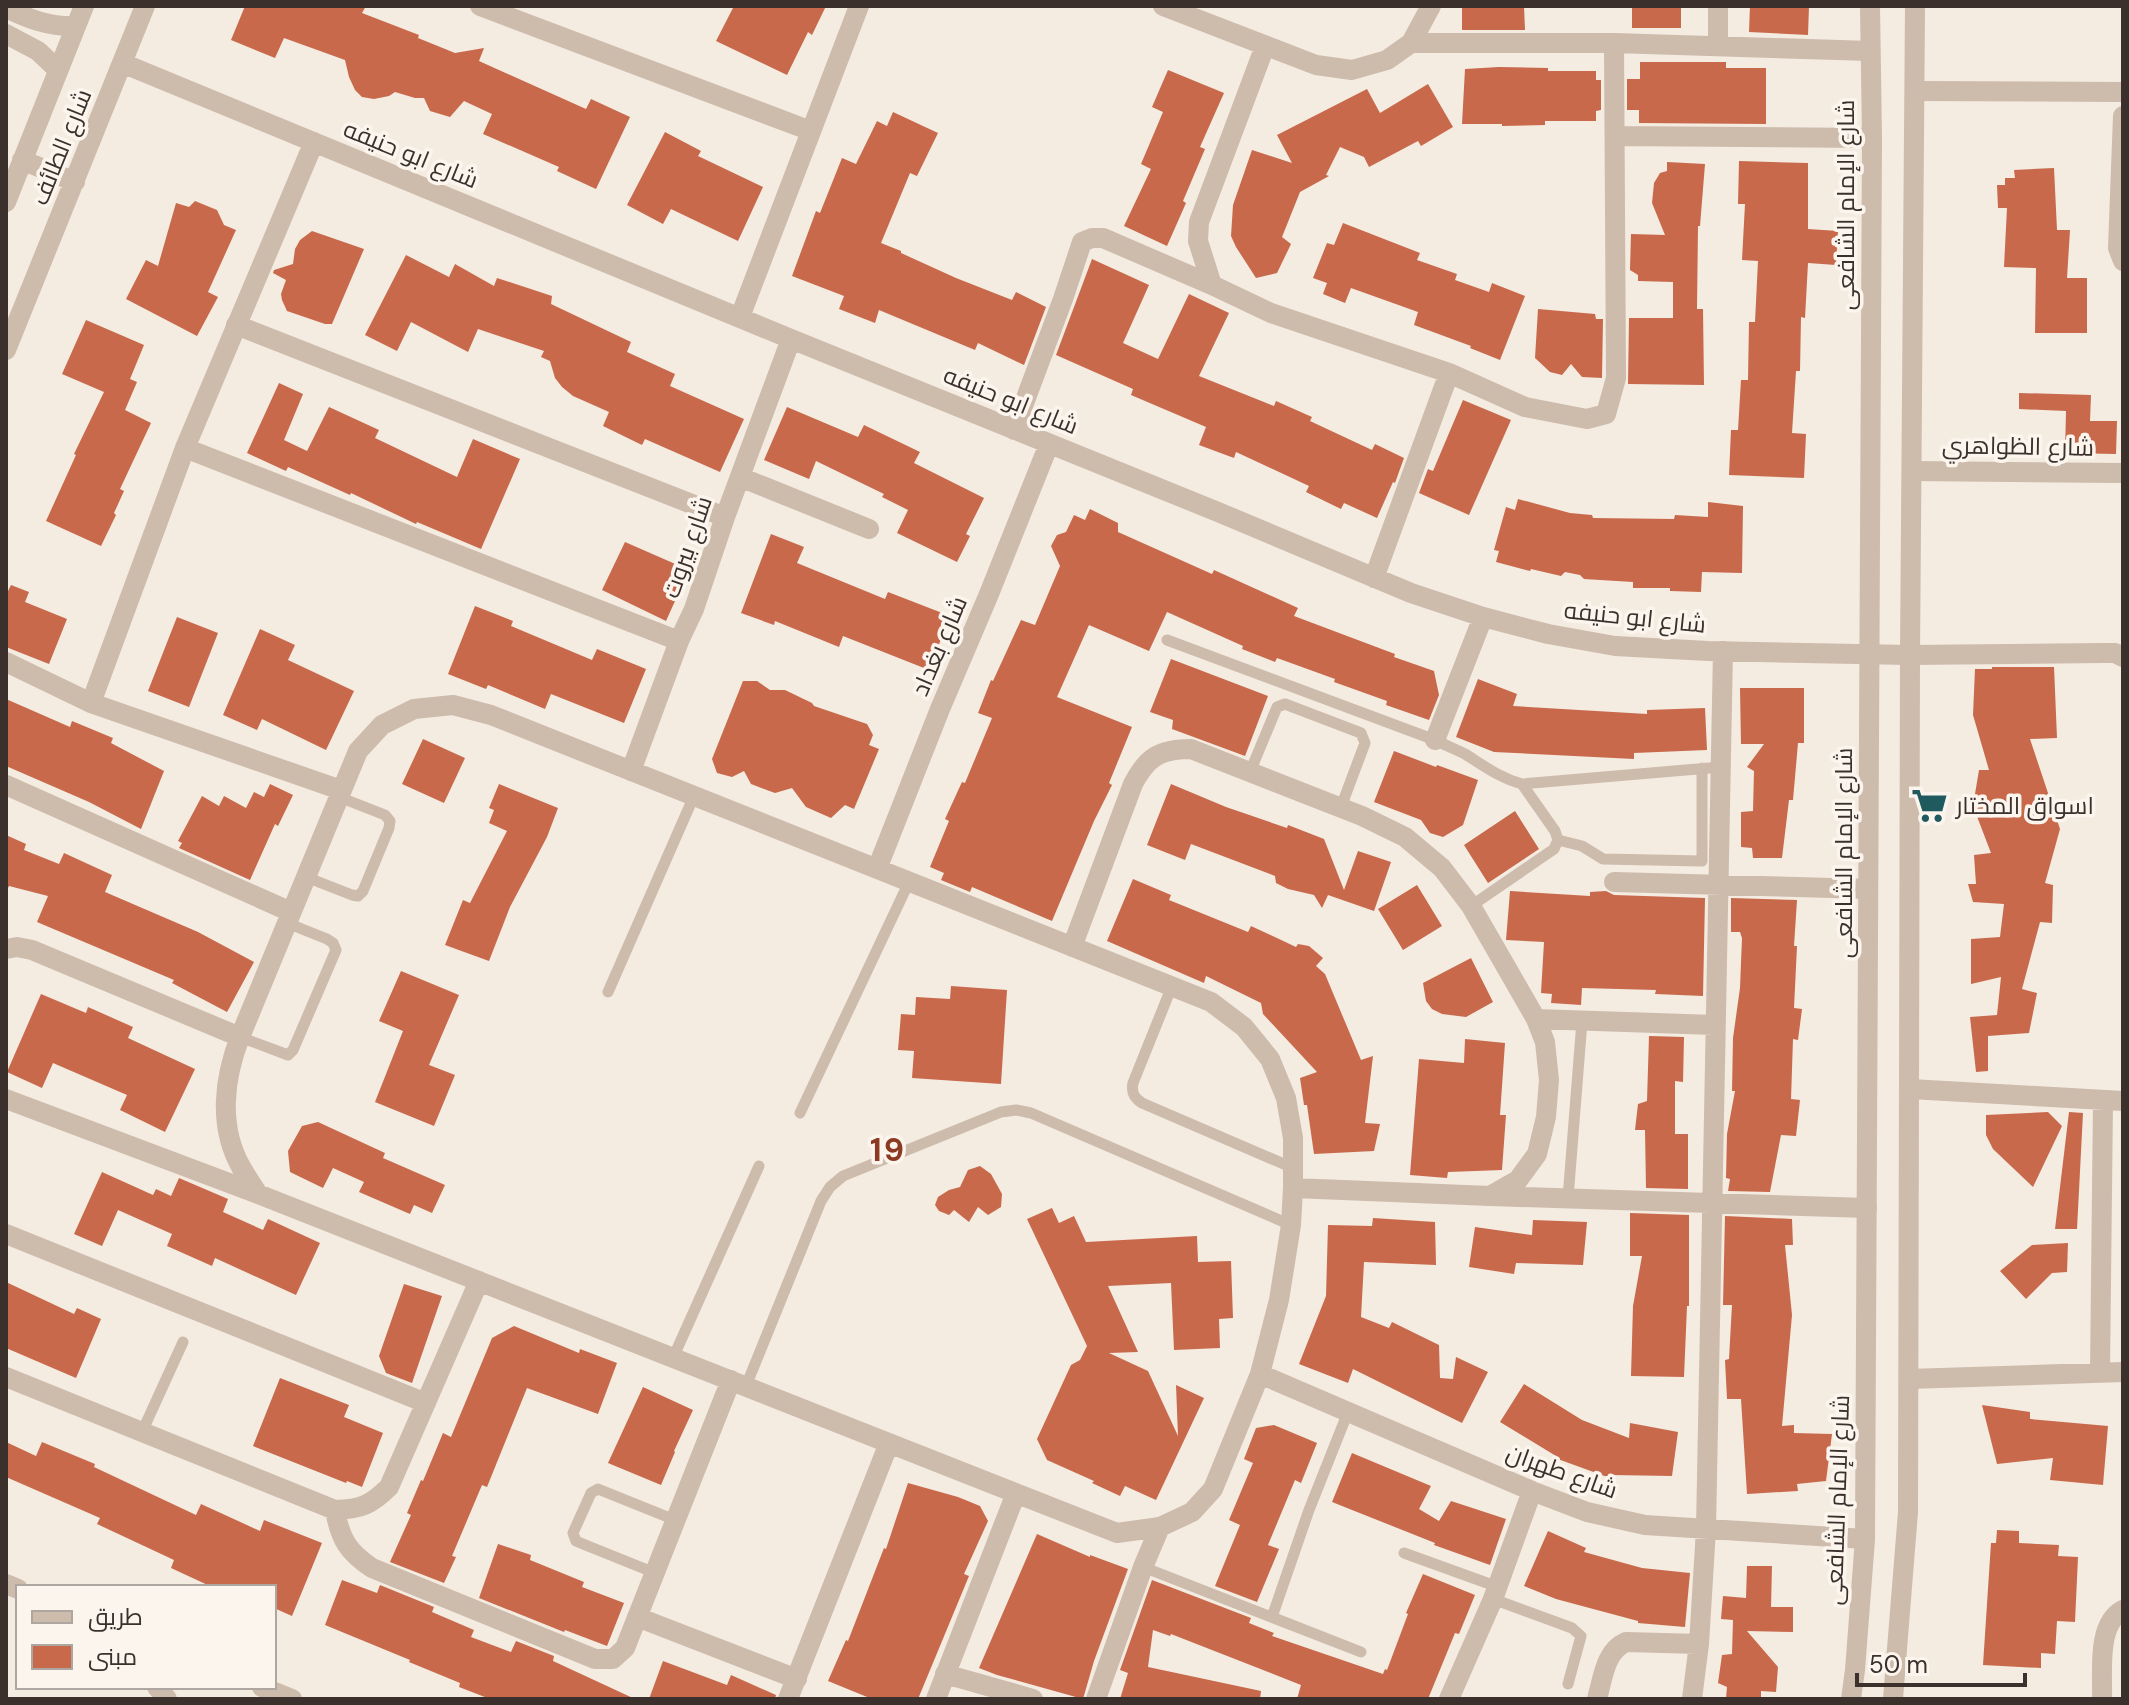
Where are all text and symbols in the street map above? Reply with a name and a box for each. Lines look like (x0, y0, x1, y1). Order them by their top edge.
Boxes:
street label: شارع الطائف (24, 84, 99, 210)
street label: شارع الإمام الشافعى (1830, 100, 1862, 310)
street label: شارع ابو حنيفه (339, 113, 483, 196)
street label: شارع ابو حنيفه (939, 359, 1083, 442)
street label: شارع الظواهري (1942, 429, 2094, 466)
street label: شارع بيروت (655, 492, 720, 602)
street label: شارع بغداد (904, 591, 975, 701)
street label: شارع ابو حنيفه (1562, 594, 1708, 641)
street label: شارع الإمام الشافعى (1828, 748, 1860, 958)
supermarket icon: اسواق المختار (1911, 786, 1949, 824)
place label: اسواق المختار (1954, 790, 2094, 821)
district label: 19 (870, 1129, 906, 1171)
street label: شارع الإمام الشافعى (1818, 1394, 1857, 1606)
street label: شارع طهران (1502, 1437, 1622, 1506)
legend (16, 1585, 276, 1689)
text: طريق (88, 1601, 143, 1632)
scale bar (1857, 1637, 2025, 1687)
text: مبنى (88, 1641, 137, 1672)
text: 50 m (1869, 1649, 1928, 1680)

